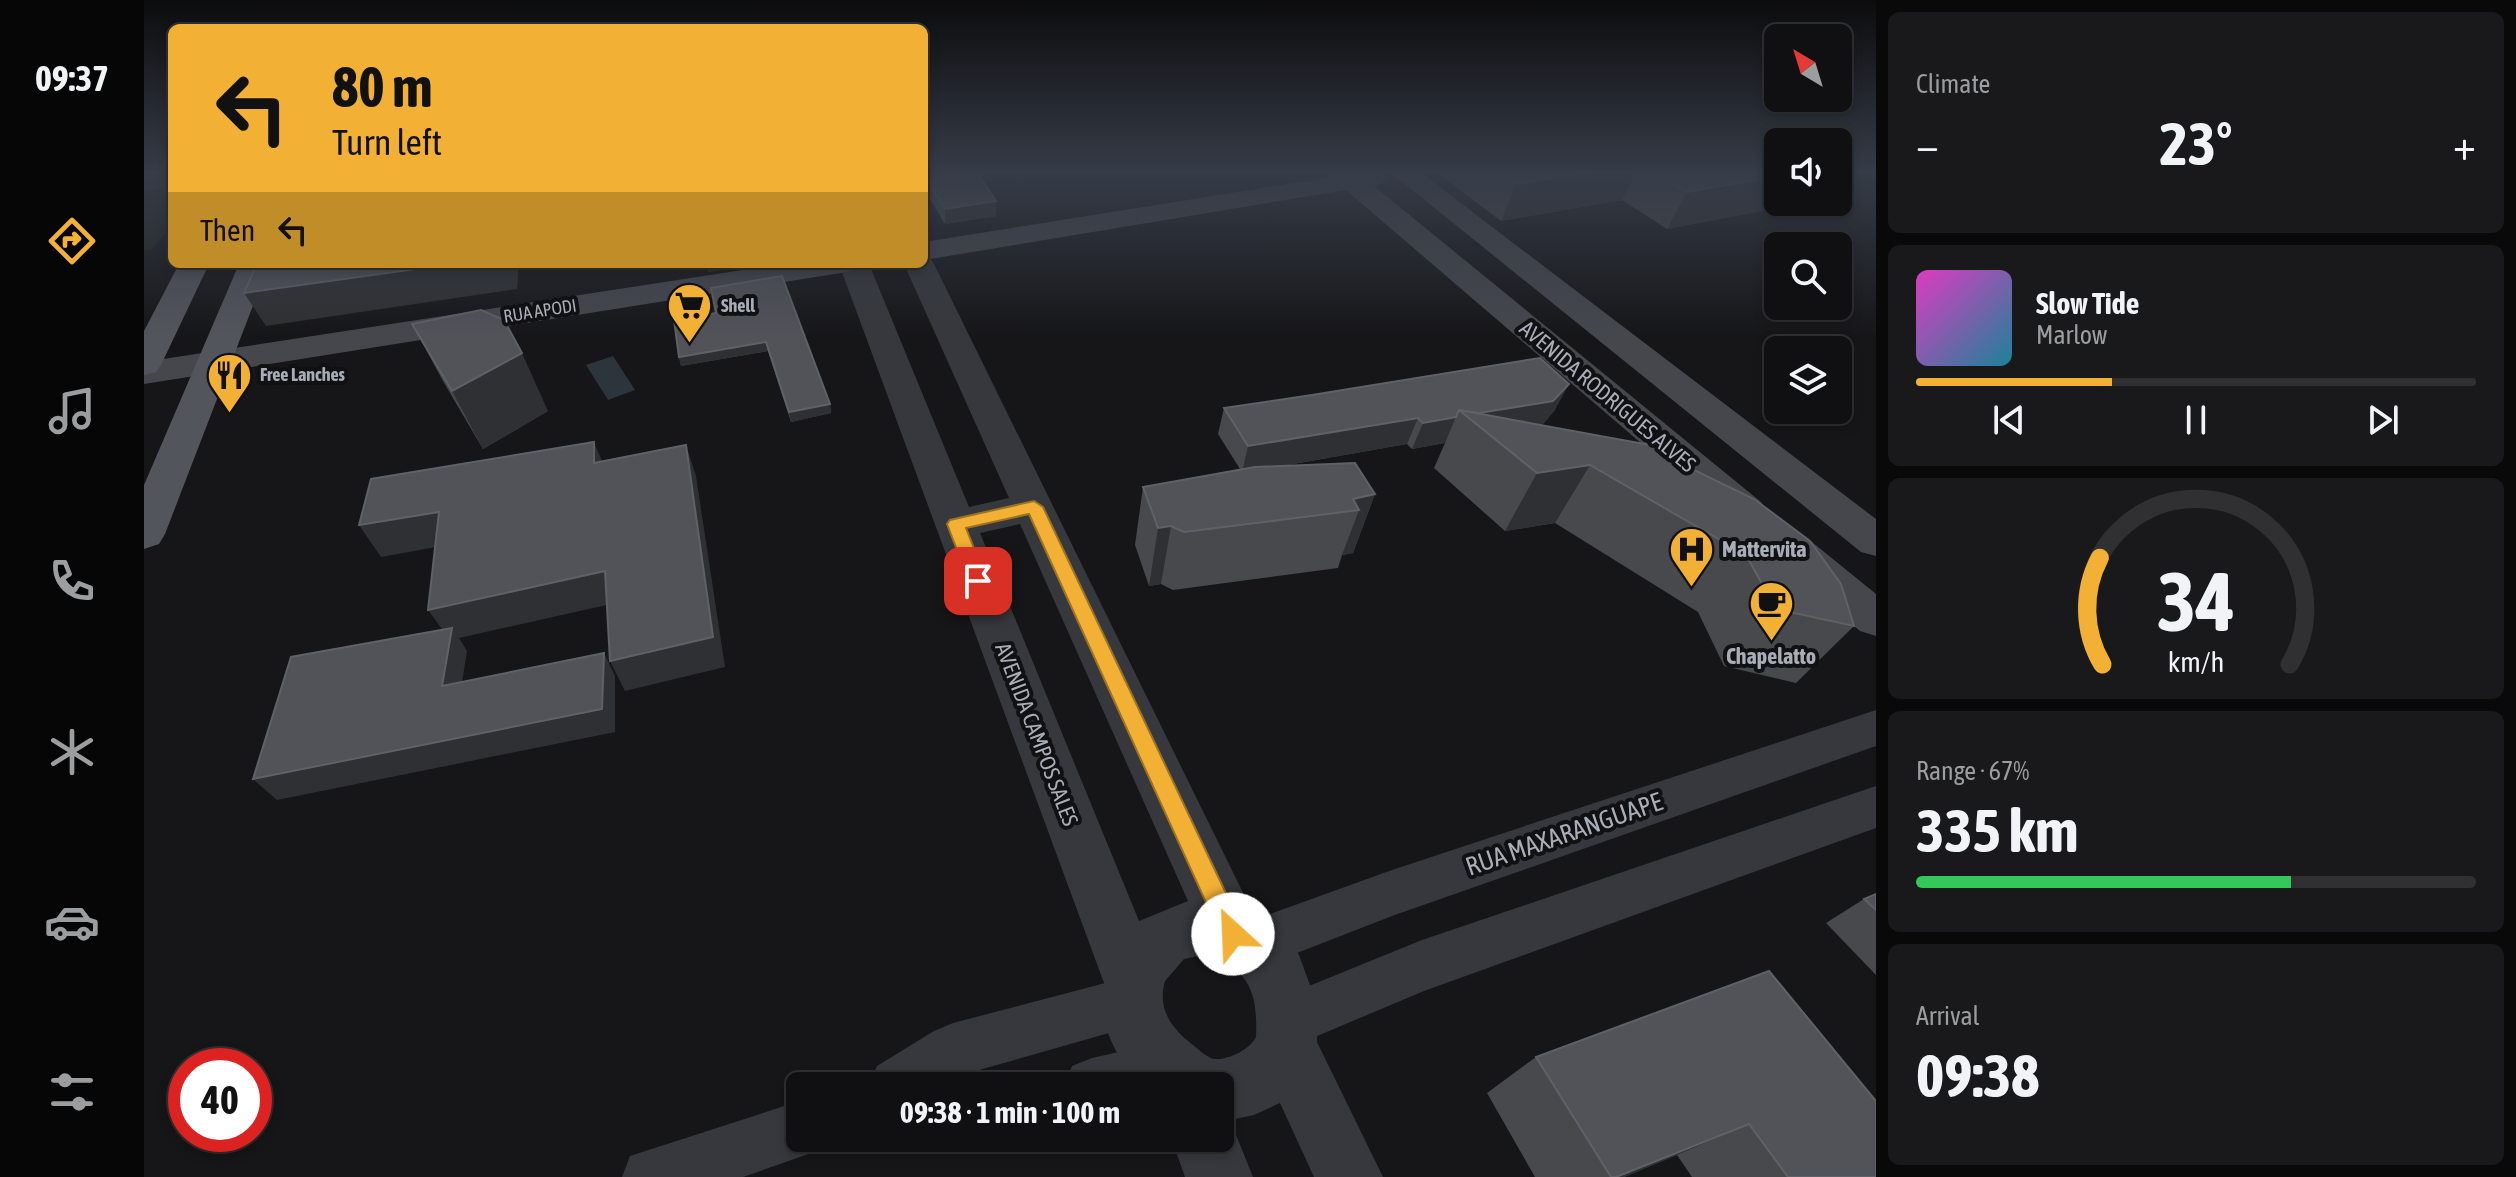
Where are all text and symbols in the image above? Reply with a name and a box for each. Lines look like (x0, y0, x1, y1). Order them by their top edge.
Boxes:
north arrow (1764, 24, 1852, 112)
map controls (1764, 24, 1852, 424)
text: 80 m (332, 55, 433, 119)
icon: left (200, 56, 304, 160)
text: 09:37 (35, 57, 109, 99)
text: Climate (1916, 69, 1990, 99)
text: 23° (2160, 109, 2232, 178)
text: − (1916, 119, 1939, 169)
text: + (2453, 119, 2476, 169)
text: Turn left (332, 121, 442, 163)
button: sound (1764, 128, 1852, 216)
icon: left (271, 208, 315, 252)
icon: directions (44, 213, 100, 269)
text: Then (200, 213, 255, 247)
button: search (1764, 232, 1852, 320)
supermarket icon: Shell (666, 282, 714, 345)
text: Slow Tide (2036, 286, 2139, 320)
street label: RUA APODI (502, 294, 578, 327)
place label: Shell (721, 295, 755, 316)
street label: AVENIDA RODRIGUES ALVES (1515, 315, 1701, 477)
text: Marlow (2036, 320, 2107, 350)
button: layers (1764, 336, 1852, 424)
restaurant icon: Free Lanches (205, 351, 253, 414)
place label: Free Lanches (260, 364, 346, 385)
icon: music (44, 383, 100, 439)
icon: previous (1987, 398, 2031, 442)
icon: pause (2174, 398, 2218, 442)
icon: next (2361, 398, 2405, 442)
hospital icon: Mattervita (1667, 525, 1715, 588)
place label: Mattervita (1722, 536, 1807, 562)
pin (944, 547, 1012, 615)
text: 34 (2157, 552, 2235, 648)
icon: phone (44, 553, 100, 609)
icon: arrive (956, 559, 1000, 603)
cafe icon: Chapelatto (1747, 579, 1795, 642)
street label: AVENIDA CAMPOS SALES (990, 639, 1084, 829)
place label: Chapelatto (1726, 643, 1816, 669)
text: km/h (2168, 645, 2224, 678)
icon: climate (44, 724, 100, 780)
text: Range · 67% (1916, 756, 2029, 786)
street label: RUA MAXARANGUAPE (1462, 786, 1666, 882)
text: 335 km (1916, 796, 2078, 865)
position arrow (1191, 892, 1275, 976)
icon: car (44, 894, 100, 950)
text: Arrival (1916, 1001, 1980, 1031)
text: 09:38 (1916, 1041, 2039, 1110)
speed limit sign: 40 (168, 1048, 272, 1152)
icon: filters (44, 1064, 100, 1120)
text: 09:38 · 1 min · 100 m (900, 1095, 1120, 1129)

